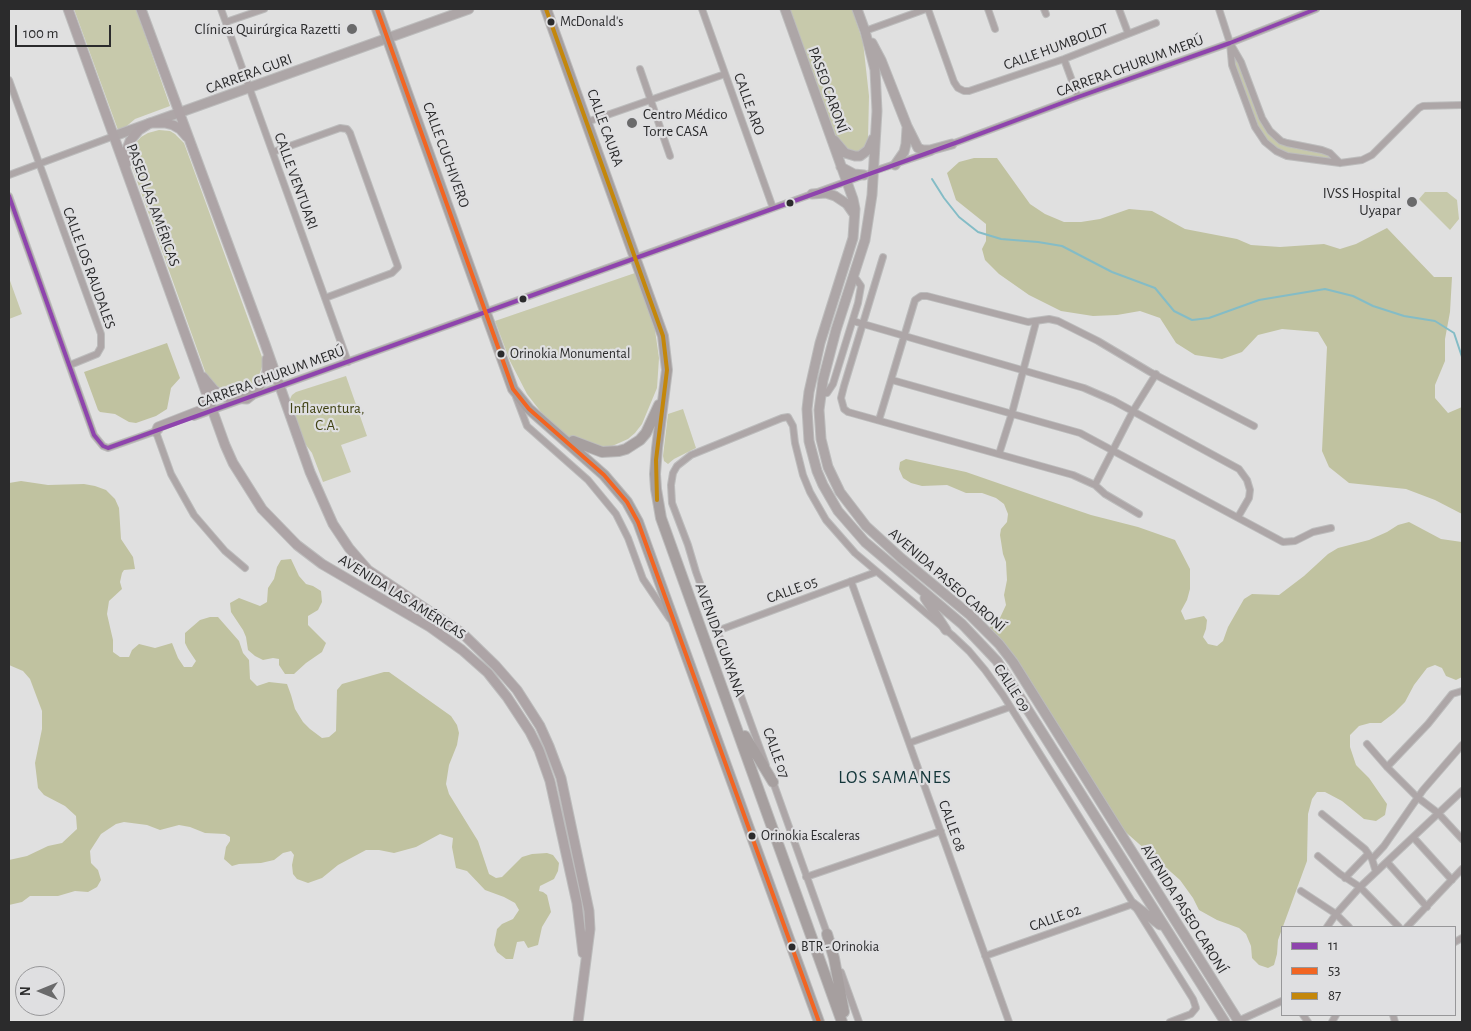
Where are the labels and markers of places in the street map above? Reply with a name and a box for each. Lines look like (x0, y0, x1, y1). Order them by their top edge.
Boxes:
place label: McDonald's (560, 14, 623, 30)
marker: McDonald's (546, 17, 556, 27)
place label: Clínica Quirúrgica Razetti (194, 20, 341, 38)
marker: Clínica Quirúrgica Razetti (345, 22, 359, 36)
place label: Centro Médico Torre CASA (643, 105, 728, 140)
marker: Centro Médico Torre CASA (625, 116, 639, 130)
place label: IVSS Hospital Uyapar (1323, 184, 1401, 219)
marker: IVSS Hospital Uyapar (1405, 195, 1419, 209)
unlabelled marker (785, 198, 795, 208)
unlabelled marker (518, 294, 528, 304)
place label: Orinokia Monumental (510, 346, 630, 362)
marker: Orinokia Monumental (496, 349, 506, 359)
place label: Orinokia Escaleras (761, 828, 860, 844)
marker: Orinokia Escaleras (747, 831, 757, 841)
place label: BTR - Orinokia (801, 939, 879, 955)
marker: BTR - Orinokia (787, 942, 797, 952)

